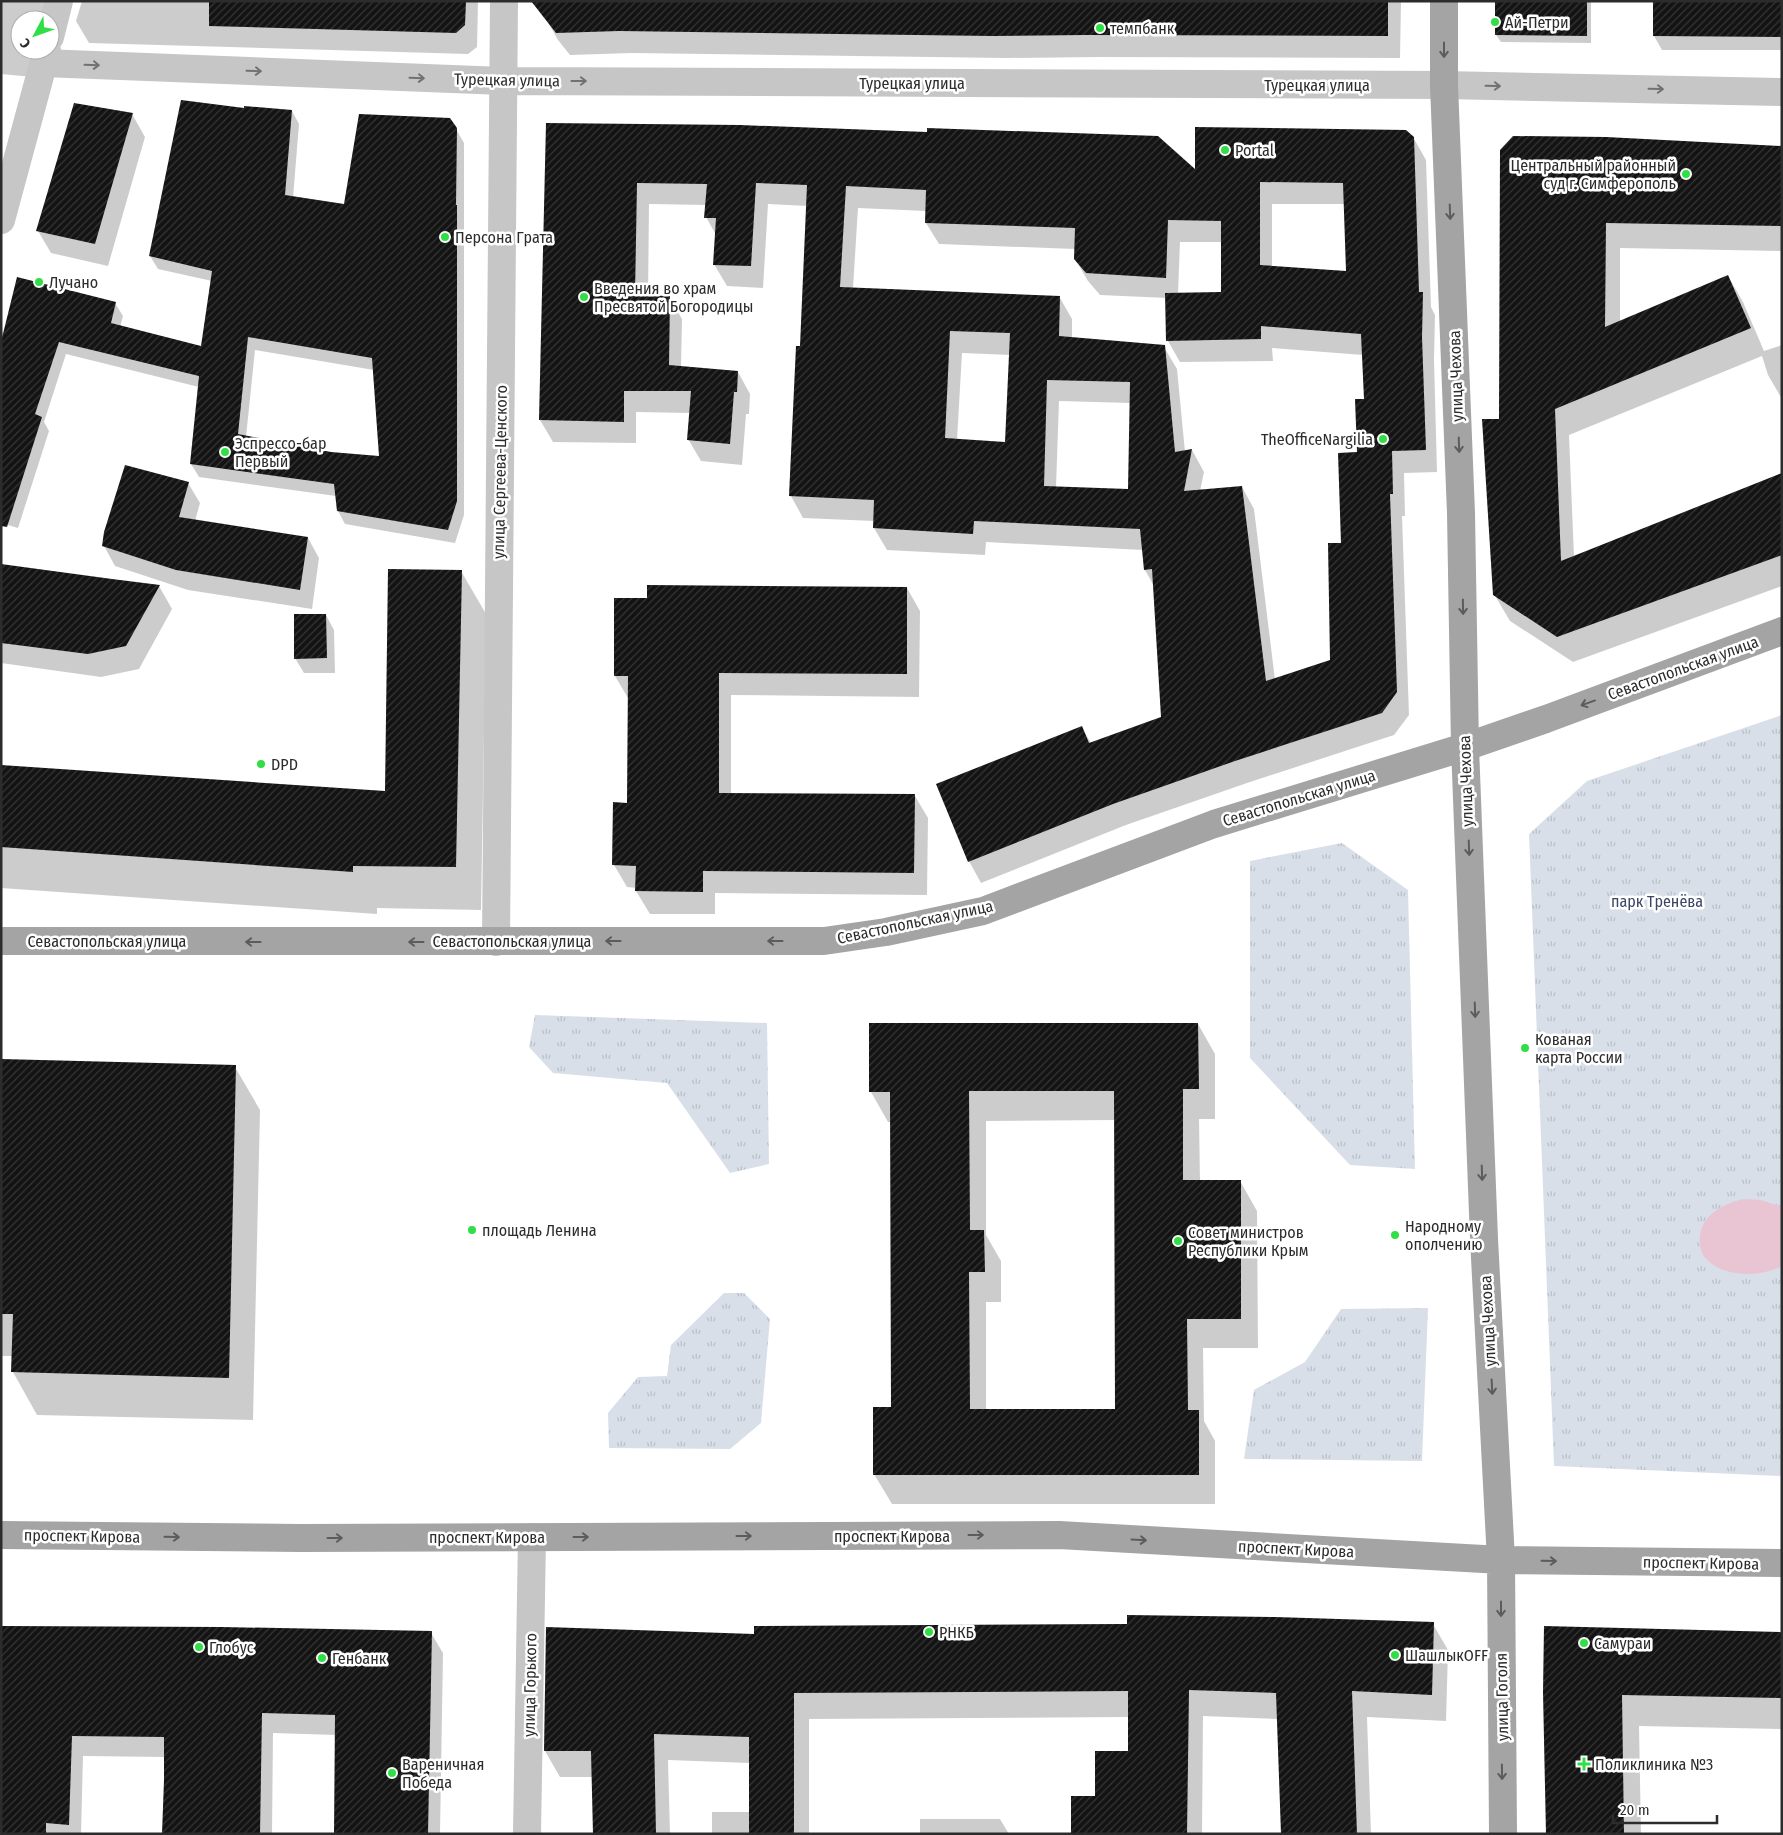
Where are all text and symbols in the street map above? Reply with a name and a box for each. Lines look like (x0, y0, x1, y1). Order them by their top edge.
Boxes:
north arrow (10, 10, 60, 60)
place label: Ай-Петри (1505, 13, 1569, 32)
marker: Ай-Петри (1489, 16, 1501, 28)
place label: темпбанк (1110, 19, 1175, 38)
marker: темпбанк (1094, 22, 1106, 34)
text: С (16, 34, 34, 52)
one-way arrow (1439, 42, 1449, 58)
one-way arrow (84, 60, 100, 70)
one-way arrow (246, 67, 262, 76)
street label: Турецкая улица (454, 70, 560, 90)
one-way arrow (409, 73, 425, 82)
street label: Турецкая улица (859, 74, 965, 93)
one-way arrow (571, 76, 587, 86)
street label: Турецкая улица (1264, 76, 1370, 95)
one-way arrow (1484, 81, 1501, 91)
one-way arrow (1647, 85, 1663, 94)
place label: Portal (1235, 141, 1274, 160)
marker: Portal (1219, 144, 1231, 156)
place label: Центральный районный суд г. Симферополь (1511, 156, 1676, 193)
marker: Центральный районный суд г. Симферополь (1680, 168, 1692, 180)
one-way arrow (1445, 204, 1454, 220)
place label: Персона Грата (455, 228, 553, 247)
marker: Персона Грата (439, 231, 451, 243)
place label: Лучано (49, 273, 98, 292)
marker: Лучано (33, 276, 45, 288)
place label: Введения во храм Пресвятой Богородицы (594, 279, 753, 316)
marker: Введения во храм Пресвятой Богородицы (578, 291, 590, 303)
street label: улица Чехова (1445, 330, 1467, 422)
street label: улица Сергеева-Ценского (489, 385, 511, 559)
place label: TheOfficeNargilia (1261, 430, 1373, 449)
marker: TheOfficeNargilia (1377, 433, 1389, 445)
place label: Эспрессо-бар Первый (235, 434, 326, 471)
one-way arrow (1454, 436, 1464, 452)
marker: Эспрессо-бар Первый (219, 446, 231, 458)
one-way arrow (1458, 598, 1468, 615)
street label: Севастопольская улица (1605, 632, 1761, 704)
one-way arrow (1581, 699, 1597, 708)
street label: улица Чехова (1455, 735, 1477, 827)
place label: DPD (271, 755, 298, 774)
marker: DPD (255, 758, 267, 770)
street label: Севастопольская улица (1220, 766, 1378, 830)
one-way arrow (1464, 840, 1473, 856)
park label: парк Тренёва (1611, 892, 1703, 911)
street label: Севастопольская улица (835, 896, 995, 948)
street label: Севастопольская улица (28, 932, 187, 951)
street label: Севастопольская улица (433, 932, 592, 951)
one-way arrow (605, 936, 622, 946)
one-way arrow (768, 936, 784, 946)
one-way arrow (245, 937, 262, 947)
one-way arrow (408, 937, 424, 947)
one-way arrow (1471, 1002, 1480, 1018)
place label: Кованая карта России (1535, 1030, 1623, 1067)
marker: Кованая карта России (1519, 1042, 1531, 1054)
one-way arrow (1477, 1164, 1486, 1180)
place label: Народному ополчению (1405, 1217, 1483, 1254)
place label: площадь Ленина (482, 1221, 597, 1240)
place label: Совет министров Республики Крым (1188, 1223, 1309, 1260)
marker: площадь Ленина (466, 1224, 478, 1236)
marker: Народному ополчению (1389, 1229, 1401, 1241)
marker: Совет министров Республики Крым (1172, 1235, 1184, 1247)
street label: улица Чехова (1476, 1275, 1500, 1367)
one-way arrow (1487, 1379, 1496, 1395)
street label: проспект Кирова (24, 1525, 140, 1547)
street label: проспект Кирова (834, 1527, 950, 1546)
street label: проспект Кирова (429, 1528, 545, 1547)
one-way arrow (968, 1530, 984, 1540)
one-way arrow (735, 1531, 751, 1541)
one-way arrow (164, 1532, 180, 1542)
one-way arrow (572, 1532, 589, 1542)
one-way arrow (326, 1533, 343, 1543)
one-way arrow (1130, 1535, 1146, 1544)
street label: проспект Кирова (1237, 1536, 1355, 1562)
street label: проспект Кирова (1643, 1552, 1759, 1574)
one-way arrow (1541, 1556, 1557, 1566)
one-way arrow (1496, 1600, 1506, 1617)
place label: РНКБ (939, 1623, 974, 1642)
marker: РНКБ (923, 1626, 935, 1638)
street label: улица Горького (520, 1633, 540, 1737)
place label: Самураи (1594, 1634, 1651, 1653)
marker: Самураи (1578, 1637, 1590, 1649)
place label: Глобус (209, 1638, 254, 1657)
marker: Глобус (193, 1641, 205, 1653)
place label: ШашлыкOFF (1405, 1646, 1488, 1665)
place label: Генбанк (332, 1649, 387, 1668)
marker: ШашлыкOFF (1389, 1649, 1401, 1661)
marker: Генбанк (316, 1652, 328, 1664)
street label: улица Гоголя (1492, 1653, 1512, 1741)
place label: Вареничная Победа (402, 1755, 484, 1792)
place label: Поликлиника №3 (1595, 1755, 1713, 1774)
marker: Поликлиника №3 (1577, 1757, 1591, 1771)
one-way arrow (1498, 1763, 1507, 1779)
marker: Вареничная Победа (386, 1767, 398, 1779)
scale bar (1613, 1792, 1717, 1824)
text: 20 m (1620, 1801, 1650, 1819)

